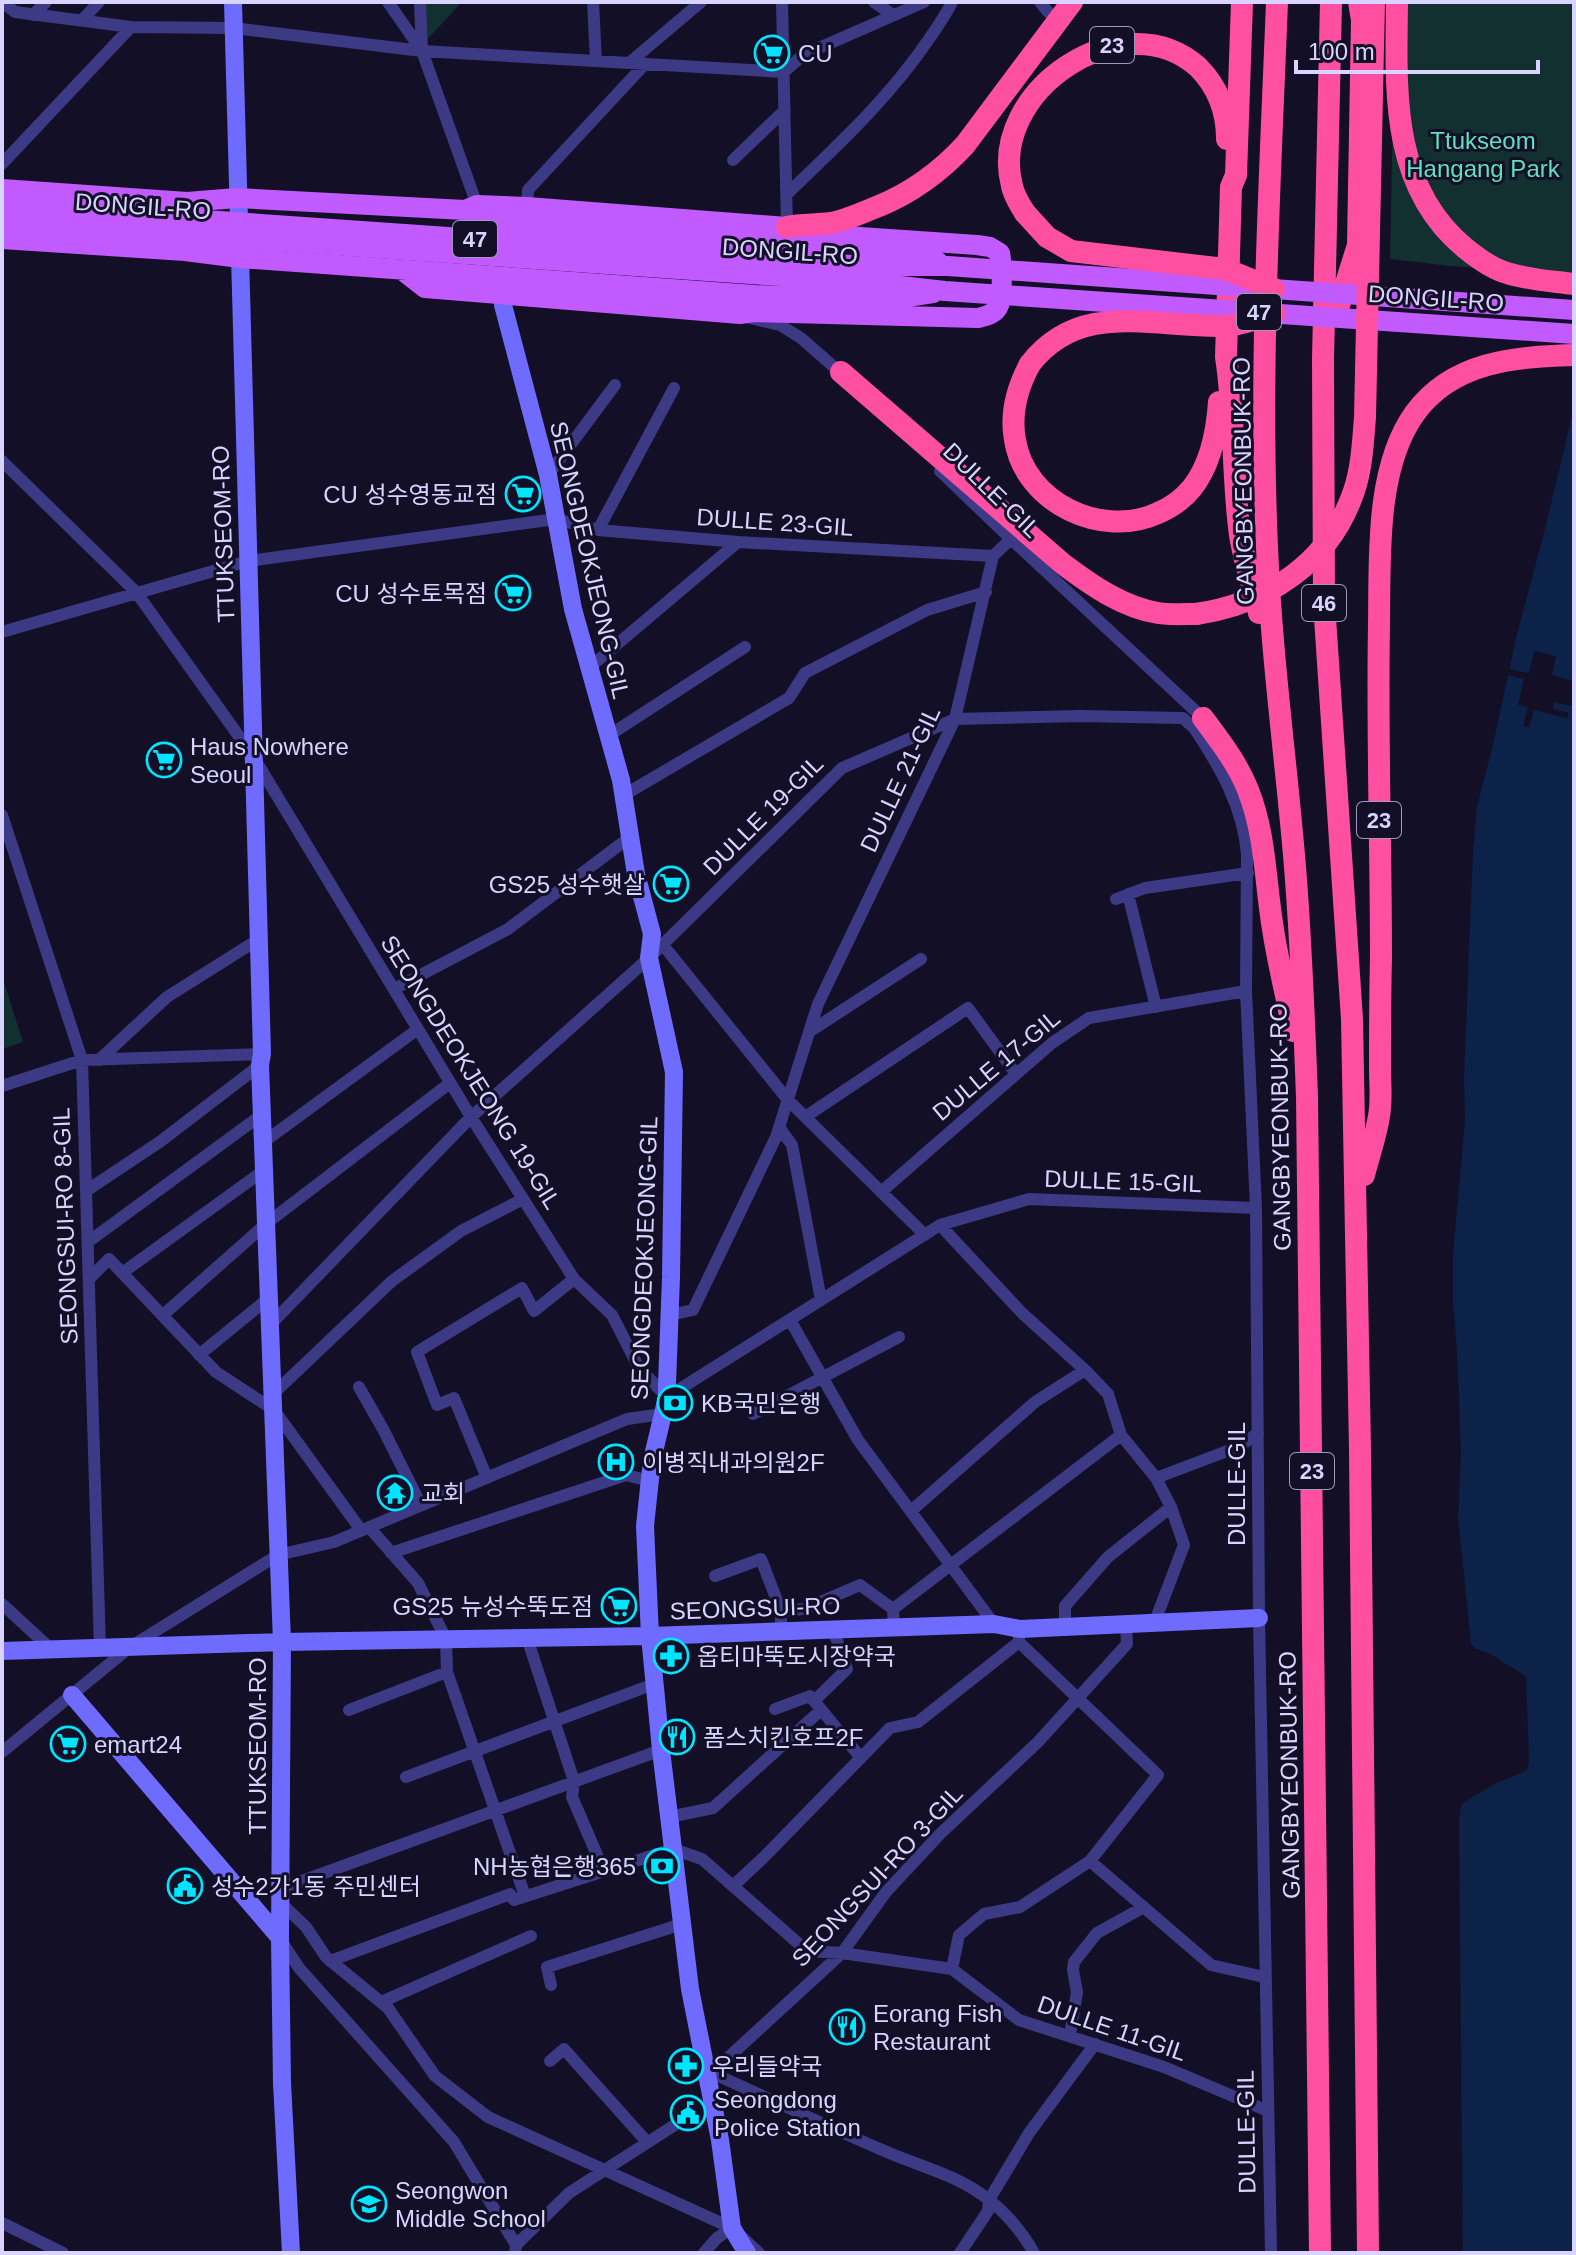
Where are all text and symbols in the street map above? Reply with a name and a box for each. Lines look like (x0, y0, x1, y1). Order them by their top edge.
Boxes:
scale bar (1296, 24, 1538, 74)
road number: 23 (1090, 27, 1134, 63)
supermarket icon: CU (753, 34, 791, 72)
text: 100 m (1308, 38, 1375, 65)
place label: CU (798, 40, 833, 67)
park label: Ttukseom Hangang Park (1406, 127, 1561, 182)
street label: DONGIL-RO (74, 188, 212, 224)
road number: 47 (453, 221, 497, 257)
street label: DONGIL-RO (721, 233, 859, 269)
street label: DONGIL-RO (1367, 280, 1505, 316)
road number: 47 (1237, 294, 1281, 330)
street label: GANGBYEONBUK-RO (1227, 357, 1259, 605)
street label: SEONGDEOKJEONG-GIL (545, 419, 635, 701)
street label: DULLE-GIL (938, 437, 1046, 543)
street label: TTUKSEOM-RO (206, 445, 240, 623)
supermarket icon: CU 성수영동교점 (504, 475, 542, 513)
place label: CU 성수영동교점 (323, 481, 497, 508)
street label: DULLE 23-GIL (696, 503, 854, 541)
supermarket icon: CU 성수토목점 (494, 574, 532, 612)
place label: CU 성수토목점 (335, 580, 487, 607)
road number: 46 (1302, 585, 1346, 621)
street label: DULLE 21-GIL (855, 702, 945, 856)
place label: Haus Nowhere Seoul (190, 733, 349, 788)
supermarket icon: Haus Nowhere Seoul (145, 741, 183, 779)
street label: DULLE 19-GIL (698, 750, 828, 880)
road number: 23 (1357, 802, 1401, 838)
supermarket icon: GS25 성수햇살 (652, 865, 690, 903)
place label: GS25 성수햇살 (489, 871, 645, 898)
street label: SEONGDEOKJEONG 19-GIL (375, 930, 567, 1214)
street label: GANGBYEONBUK-RO (1264, 1003, 1296, 1251)
street label: DULLE 17-GIL (927, 1004, 1065, 1126)
street label: SEONGSUI-RO 8-GIL (47, 1107, 83, 1345)
street label: SEONGDEOKJEONG-GIL (626, 1116, 662, 1400)
street label: DULLE 15-GIL (1044, 1165, 1202, 1197)
bank icon: KB국민은행 (656, 1384, 694, 1422)
place label: KB국민은행 (701, 1390, 821, 1417)
street label: DULLE-GIL (1223, 1422, 1250, 1546)
hospital icon: 이병직내과의원2F (597, 1443, 635, 1481)
place label: 이병직내과의원2F (642, 1449, 825, 1476)
road number: 23 (1290, 1453, 1334, 1489)
temple icon: 교회 (376, 1474, 414, 1512)
place label: 교회 (421, 1480, 465, 1507)
supermarket icon: GS25 뉴성수뚝도점 (600, 1587, 638, 1625)
street label: SEONGSUI-RO (669, 1592, 841, 1624)
place label: GS25 뉴성수뚝도점 (392, 1593, 593, 1620)
pharmacy icon: 옵티마뚝도시장약국 (652, 1637, 690, 1675)
place label: 옵티마뚝도시장약국 (697, 1643, 896, 1670)
street label: GANGBYEONBUK-RO (1273, 1651, 1305, 1899)
street label: TTUKSEOM-RO (244, 1657, 271, 1835)
restaurant icon: 폼스치킨호프2F (658, 1718, 696, 1756)
place label: 폼스치킨호프2F (703, 1724, 864, 1751)
supermarket icon: emart24 (49, 1725, 87, 1763)
place label: emart24 (94, 1731, 182, 1758)
street label: SEONGSUI-RO 3-GIL (786, 1780, 968, 1972)
bank icon: NH농협은행365 (643, 1847, 681, 1885)
place label: NH농협은행365 (473, 1853, 636, 1880)
public building icon: 성수2가1동 주민센터 (166, 1867, 204, 1905)
place label: 성수2가1동 주민센터 (211, 1873, 421, 1900)
street label: DULLE 11-GIL (1034, 1990, 1190, 2066)
place label: Eorang Fish Restaurant (873, 2000, 1002, 2055)
restaurant icon: Eorang Fish Restaurant (828, 2008, 866, 2046)
pharmacy icon: 우리들약국 (667, 2047, 705, 2085)
place label: 우리들약국 (712, 2053, 822, 2080)
street label: DULLE-GIL (1231, 2070, 1261, 2194)
place label: Seongdong Police Station (714, 2086, 861, 2141)
public building icon: Seongdong Police Station (669, 2094, 707, 2132)
place label: Seongwon Middle School (395, 2177, 546, 2232)
school or university icon: Seongwon Middle School (350, 2185, 388, 2223)

